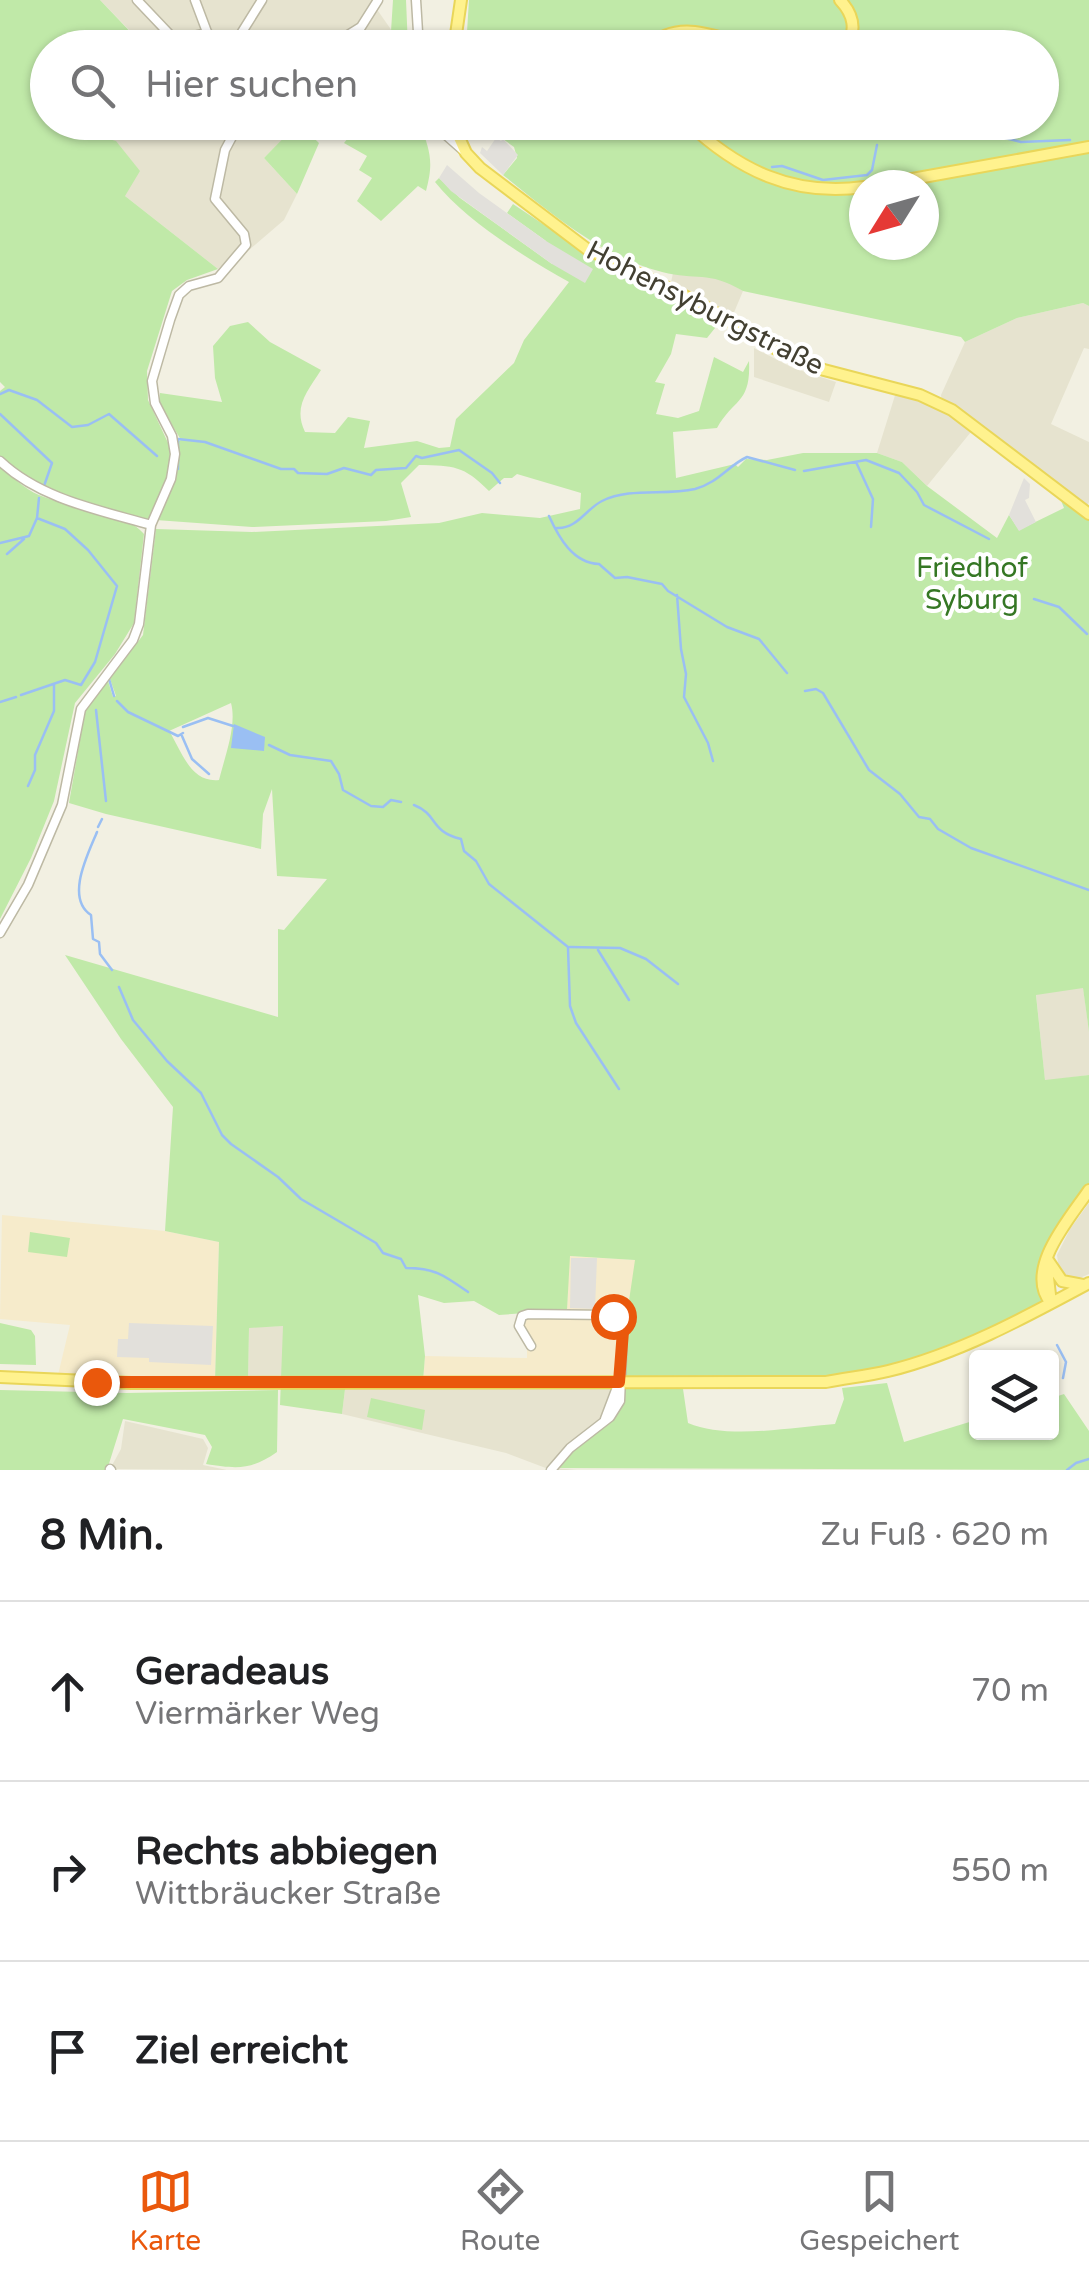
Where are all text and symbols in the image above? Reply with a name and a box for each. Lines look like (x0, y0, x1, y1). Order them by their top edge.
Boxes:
search box (30, 30, 1059, 140)
icon: search (65, 58, 120, 113)
text: Hier suchen (145, 62, 358, 108)
north arrow (849, 170, 939, 260)
street label: Hohensyburgstraße (580, 233, 830, 383)
park label: Friedhof Syburg (916, 551, 1028, 617)
route start (591, 1294, 637, 1340)
map controls (969, 1350, 1059, 1440)
button: layers (969, 1350, 1059, 1440)
route end (74, 1360, 120, 1406)
text: 8 Min. (40, 1510, 164, 1561)
text: Zu Fuß · 620 m (821, 1516, 1049, 1554)
text: Geradeaus (135, 1649, 329, 1695)
icon: ahead (40, 1664, 95, 1719)
text: 70 m (971, 1672, 1049, 1710)
text: Viermärker Weg (135, 1695, 380, 1733)
text: Rechts abbiegen (135, 1829, 438, 1875)
icon: right (40, 1844, 95, 1899)
text: 550 m (951, 1852, 1049, 1890)
text: Wittbräucker Straße (135, 1875, 441, 1913)
icon: arrive (40, 2024, 95, 2079)
text: Ziel erreicht (135, 2028, 348, 2074)
tab: Karte (129, 2164, 201, 2258)
tab: Route (460, 2164, 540, 2258)
tab: Gespeichert (799, 2164, 960, 2258)

